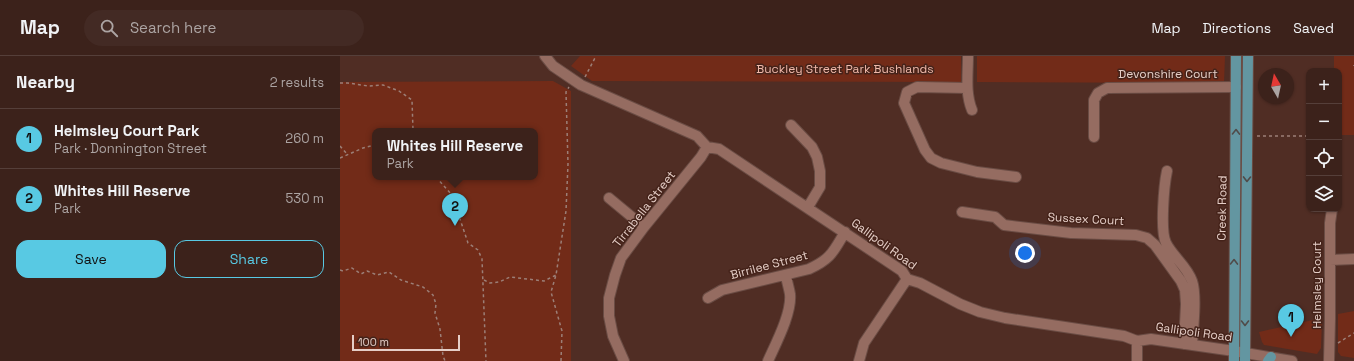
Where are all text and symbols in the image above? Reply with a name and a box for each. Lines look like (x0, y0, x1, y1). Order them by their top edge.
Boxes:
search box (84, 10, 364, 46)
text: Map (20, 15, 60, 40)
icon: search (98, 17, 120, 39)
text: Search here (130, 18, 216, 37)
text: Map (1151, 19, 1181, 37)
text: Directions (1203, 19, 1271, 37)
text: Saved (1293, 19, 1334, 37)
park label: Buckley Street Park Bushlands (756, 61, 934, 77)
street label: Devonshire Court (1118, 66, 1218, 82)
north arrow (1258, 68, 1294, 104)
map controls (1306, 68, 1342, 212)
button: + (1306, 68, 1342, 104)
text: Nearby (16, 71, 75, 93)
text: 2 results (270, 74, 324, 91)
button: − (1306, 104, 1342, 140)
text: Helmsley Court Park (54, 121, 200, 140)
popup (372, 128, 538, 180)
one-way arrow (1232, 129, 1240, 135)
text: 1 (26, 130, 32, 147)
text: 260 m (285, 130, 324, 147)
text: Whites Hill Reserve (387, 136, 523, 155)
text: Park · Donnington Street (54, 140, 207, 157)
button: locate (1306, 140, 1342, 176)
text: Park (387, 155, 414, 172)
street label: Tirrabella Street (609, 167, 679, 251)
street label: Creek Road (1213, 175, 1231, 241)
one-way arrow (1243, 176, 1251, 182)
button: layers (1306, 176, 1342, 212)
text: Whites Hill Reserve (54, 181, 190, 200)
text: 2 (25, 190, 33, 207)
text: 530 m (286, 190, 324, 207)
pin: 2 (442, 193, 468, 226)
text: Park (54, 200, 81, 217)
street label: Sussex Court (1047, 209, 1125, 229)
street label: Gallipoli Road (848, 215, 920, 273)
button: Save (16, 240, 166, 278)
button: Share (174, 240, 324, 278)
street label: Helmsley Court (1309, 241, 1325, 329)
your location (1015, 243, 1035, 263)
street label: Birrilee Street (728, 247, 810, 283)
one-way arrow (1230, 259, 1239, 265)
pin: 1 (1278, 304, 1304, 337)
street label: Gallipoli Road (1155, 319, 1233, 345)
one-way arrow (1241, 320, 1250, 326)
scale bar (352, 333, 460, 352)
text: 100 m (358, 335, 389, 349)

